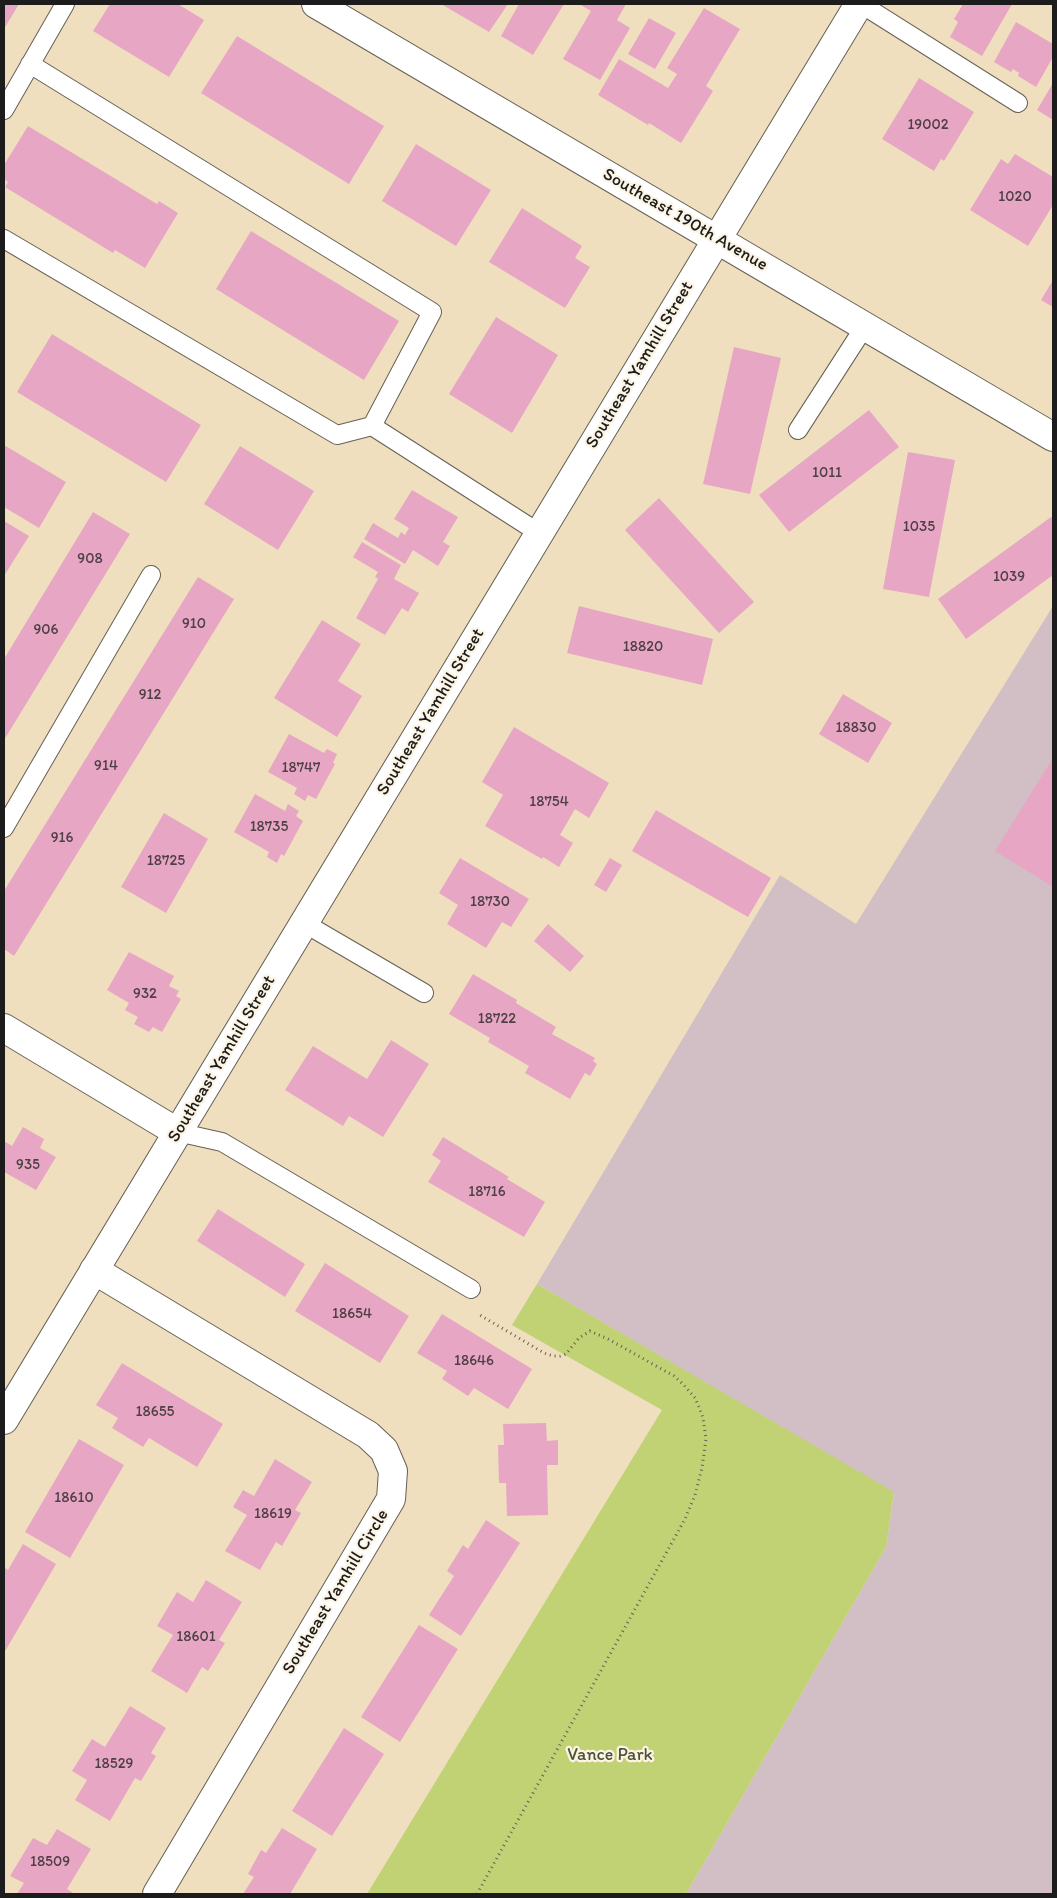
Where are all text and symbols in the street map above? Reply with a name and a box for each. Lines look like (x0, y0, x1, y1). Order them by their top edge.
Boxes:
house number: 19002 (907, 116, 949, 134)
street label: Southeast 190th Avenue (599, 164, 771, 276)
house number: 1020 (998, 188, 1032, 206)
street label: Southeast Yamhill Street (581, 277, 699, 453)
house number: 1011 (812, 464, 842, 482)
house number: 1035 (903, 518, 935, 536)
house number: 908 (77, 550, 103, 568)
house number: 1039 (993, 568, 1025, 586)
house number: 910 (182, 615, 206, 633)
house number: 906 (33, 621, 59, 639)
street label: Southeast Yamhill Street (372, 624, 490, 800)
house number: 18820 (623, 638, 663, 656)
house number: 912 (139, 686, 161, 704)
house number: 18830 (836, 719, 876, 737)
house number: 914 (94, 757, 118, 775)
house number: 18747 (281, 759, 321, 777)
house number: 18754 (529, 793, 569, 811)
house number: 18735 (250, 818, 288, 836)
house number: 916 (51, 829, 73, 847)
house number: 18725 (147, 852, 185, 870)
house number: 18730 (470, 893, 510, 911)
street label: Southeast Yamhill Street (163, 971, 281, 1147)
house number: 932 (133, 985, 157, 1003)
house number: 18722 (478, 1010, 516, 1028)
house number: 935 (16, 1156, 40, 1174)
house number: 18716 (468, 1183, 506, 1201)
house number: 18654 (332, 1305, 372, 1323)
house number: 18646 (454, 1352, 494, 1370)
house number: 18655 (136, 1403, 174, 1421)
house number: 18610 (54, 1489, 94, 1507)
house number: 18619 (254, 1505, 292, 1523)
street label: Southeast Yamhill Circle (278, 1506, 394, 1678)
house number: 18601 (176, 1628, 216, 1646)
park label: Vance Park (567, 1744, 653, 1766)
house number: 18529 (95, 1755, 133, 1773)
house number: 18509 (30, 1853, 70, 1871)

